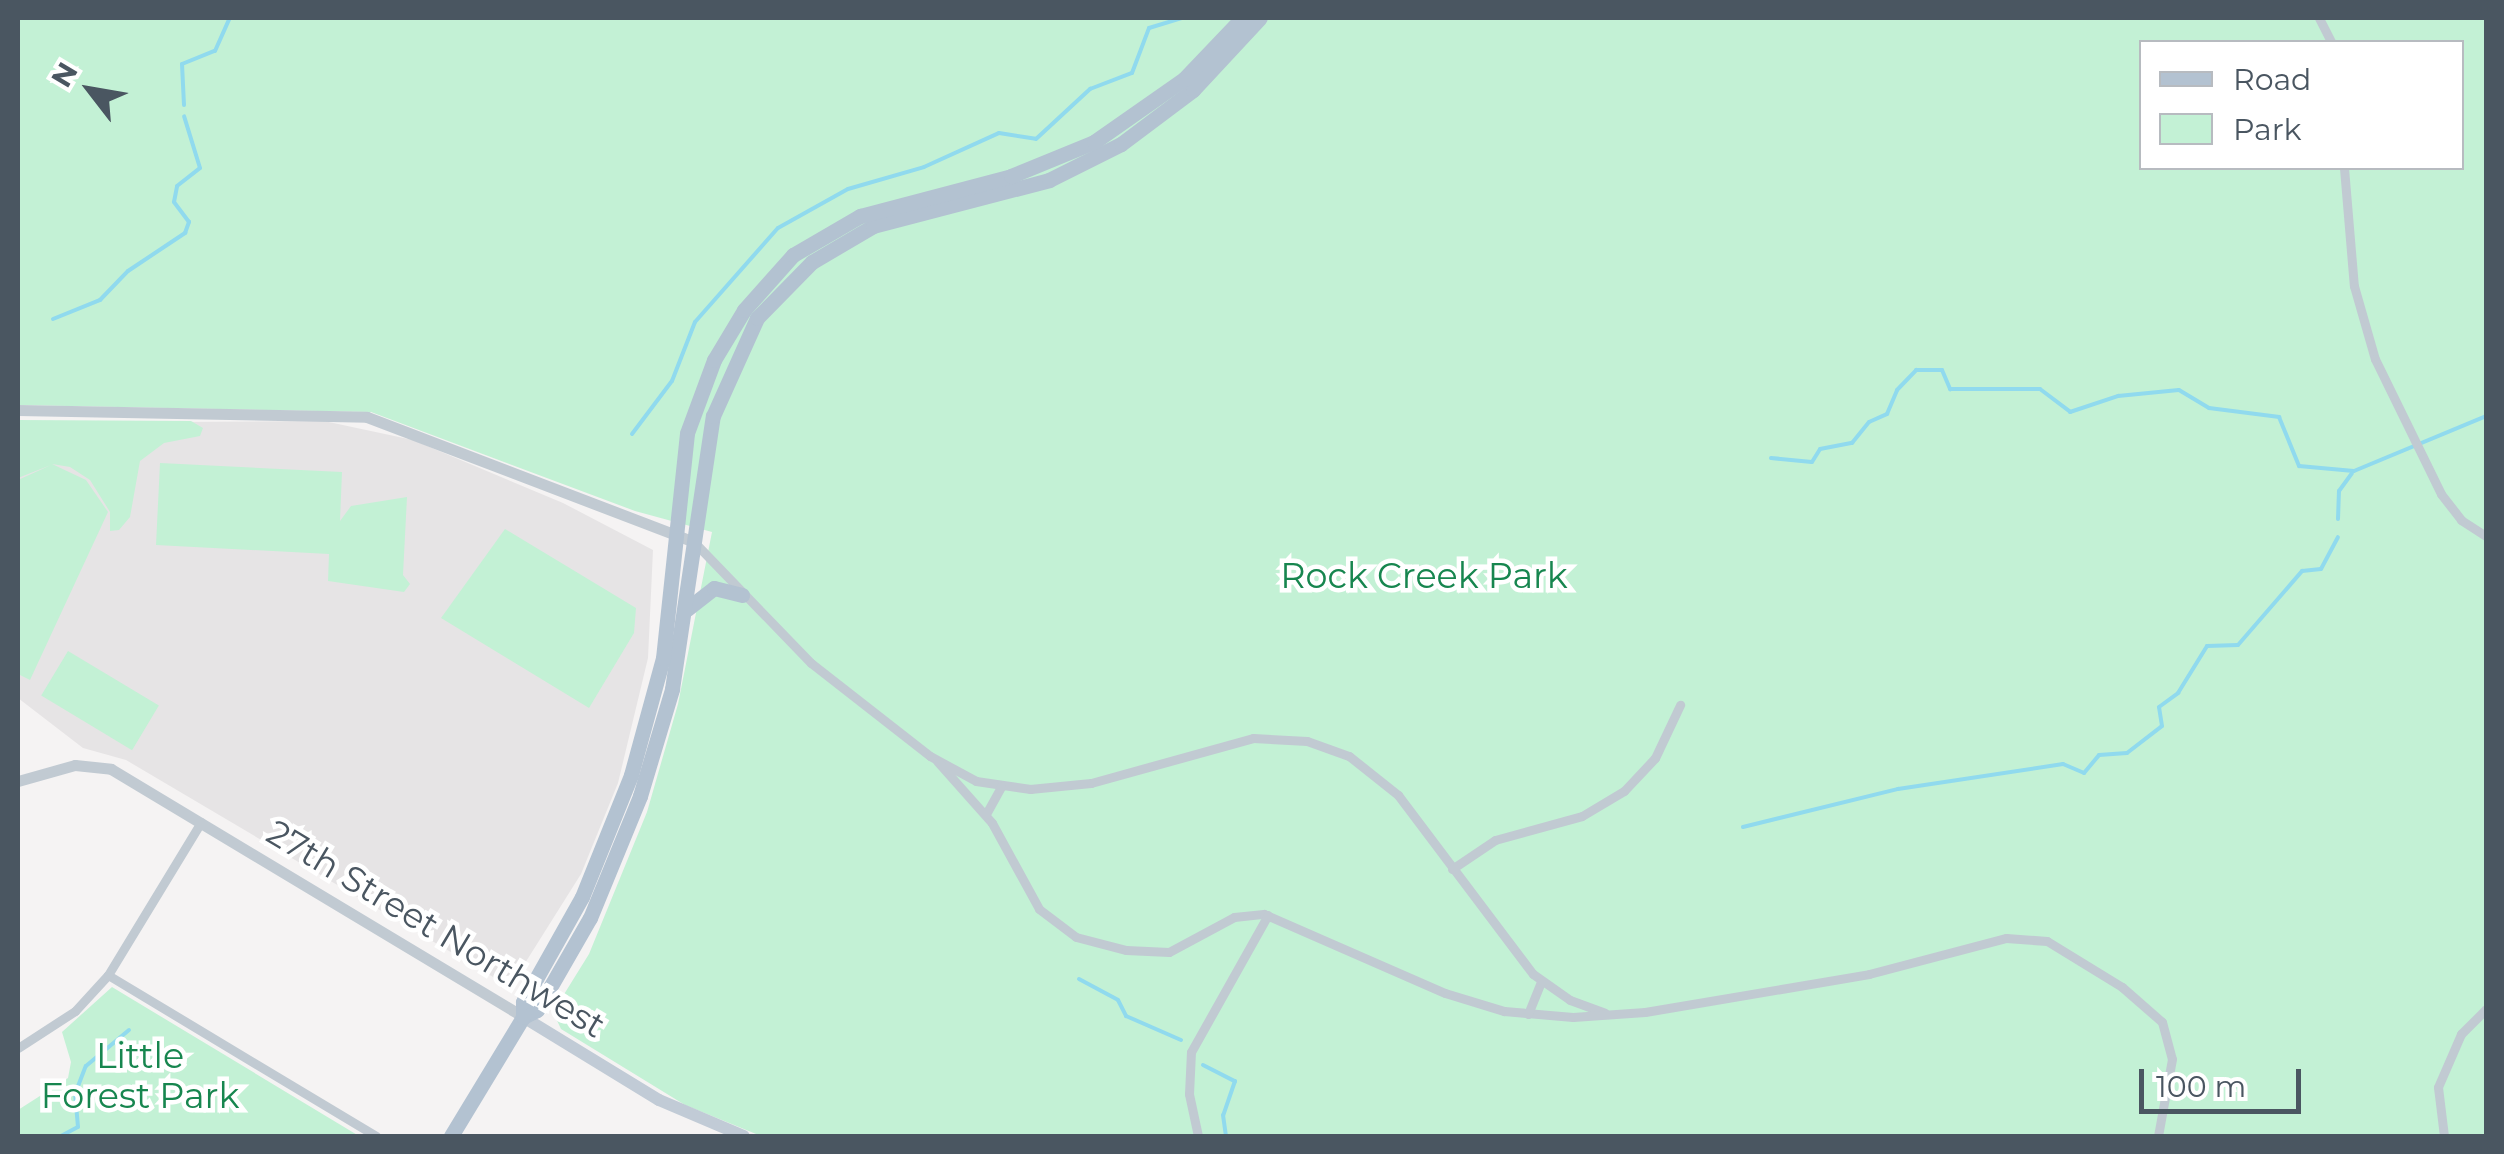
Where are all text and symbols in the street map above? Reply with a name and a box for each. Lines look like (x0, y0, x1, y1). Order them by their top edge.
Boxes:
north arrow (40, 40, 140, 140)
legend (2139, 40, 2464, 170)
text: N (44, 56, 85, 93)
text: Road (2233, 61, 2311, 98)
text: Park (2233, 111, 2302, 148)
park label: Rock Creek Park (1280, 555, 1568, 597)
street label: 27th Street Northwest (259, 811, 613, 1047)
park label: Little Forest Park (41, 1035, 239, 1117)
scale bar (2144, 1049, 2306, 1111)
text: 100 m (2156, 1068, 2246, 1105)

